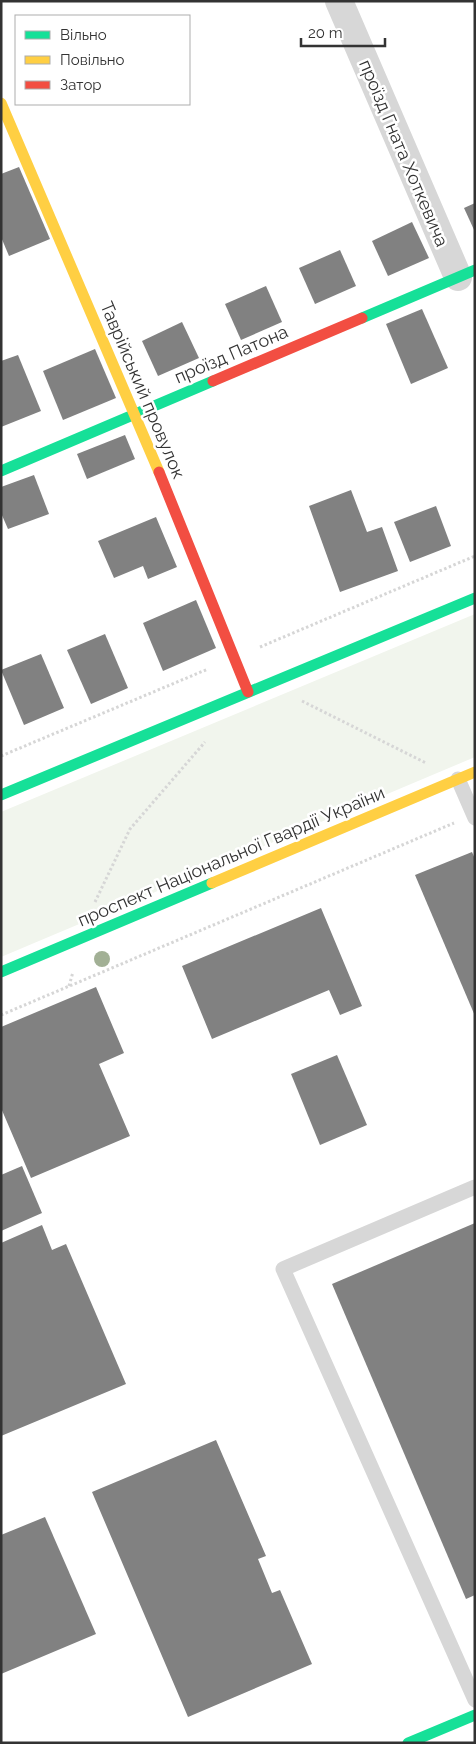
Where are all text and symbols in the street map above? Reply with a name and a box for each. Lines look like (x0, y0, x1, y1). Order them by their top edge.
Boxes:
legend (15, 15, 190, 105)
scale bar (301, 15, 385, 47)
text: 20 m (308, 24, 343, 42)
text: Вільно (60, 26, 107, 44)
text: Повільно (60, 51, 125, 69)
street label: проїзд Гната Хоткевича (355, 56, 453, 250)
text: Затор (60, 76, 102, 94)
street label: Таврійський провулок (96, 298, 190, 482)
street label: проїзд Патона (171, 321, 291, 387)
street label: проспект Національної Гвардії України (74, 782, 388, 930)

